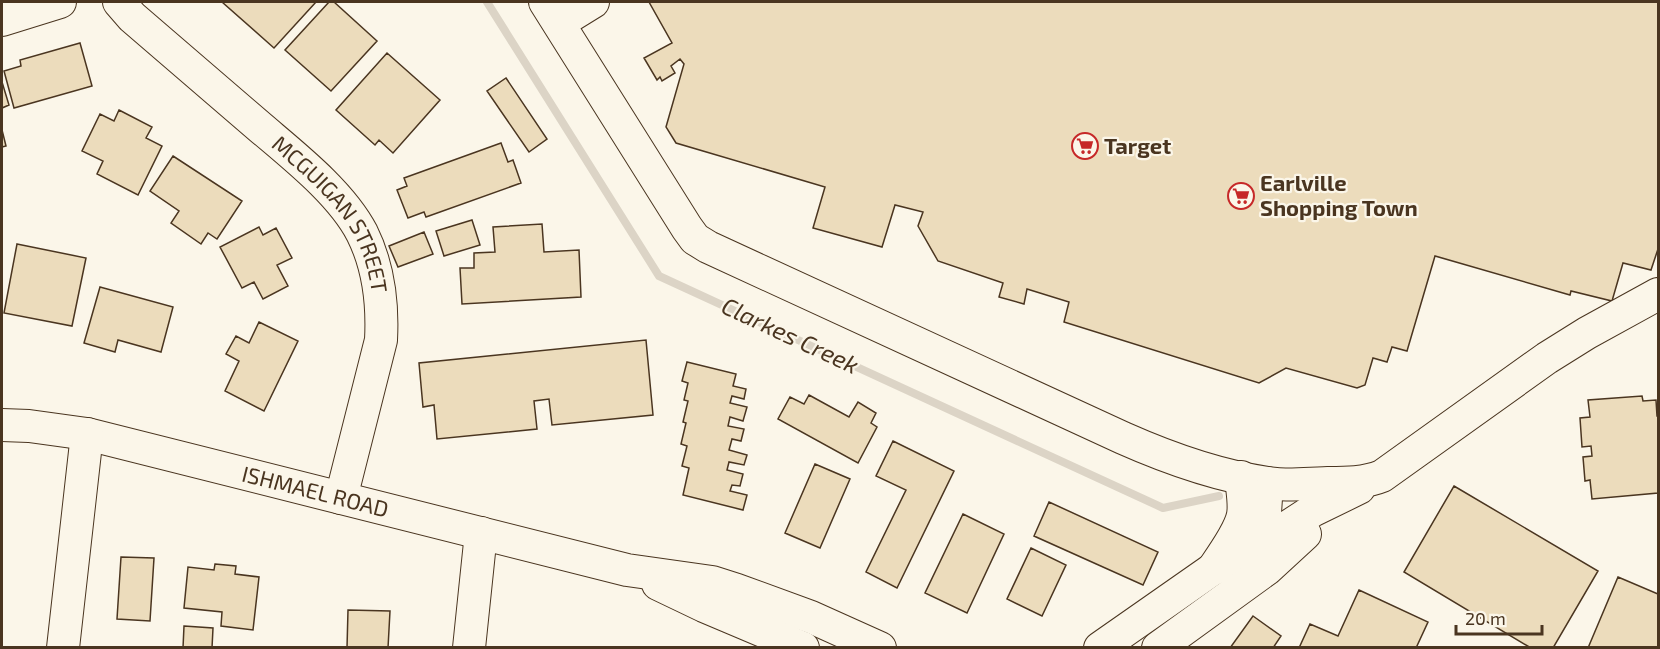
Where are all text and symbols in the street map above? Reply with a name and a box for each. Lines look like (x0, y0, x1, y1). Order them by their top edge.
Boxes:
street label: MCGUIGAN STREET (268, 130, 394, 295)
supermarket icon: Target (1070, 131, 1100, 161)
place label: Target (1104, 132, 1171, 158)
place label: Earlville Shopping Town (1260, 169, 1418, 220)
supermarket icon: Earlville Shopping Town (1226, 181, 1256, 211)
water label: Clarkes Creek (717, 290, 864, 379)
street label: ISHMAEL ROAD (239, 460, 392, 521)
scale bar (1456, 598, 1542, 636)
text: 20 m (1465, 607, 1506, 629)

